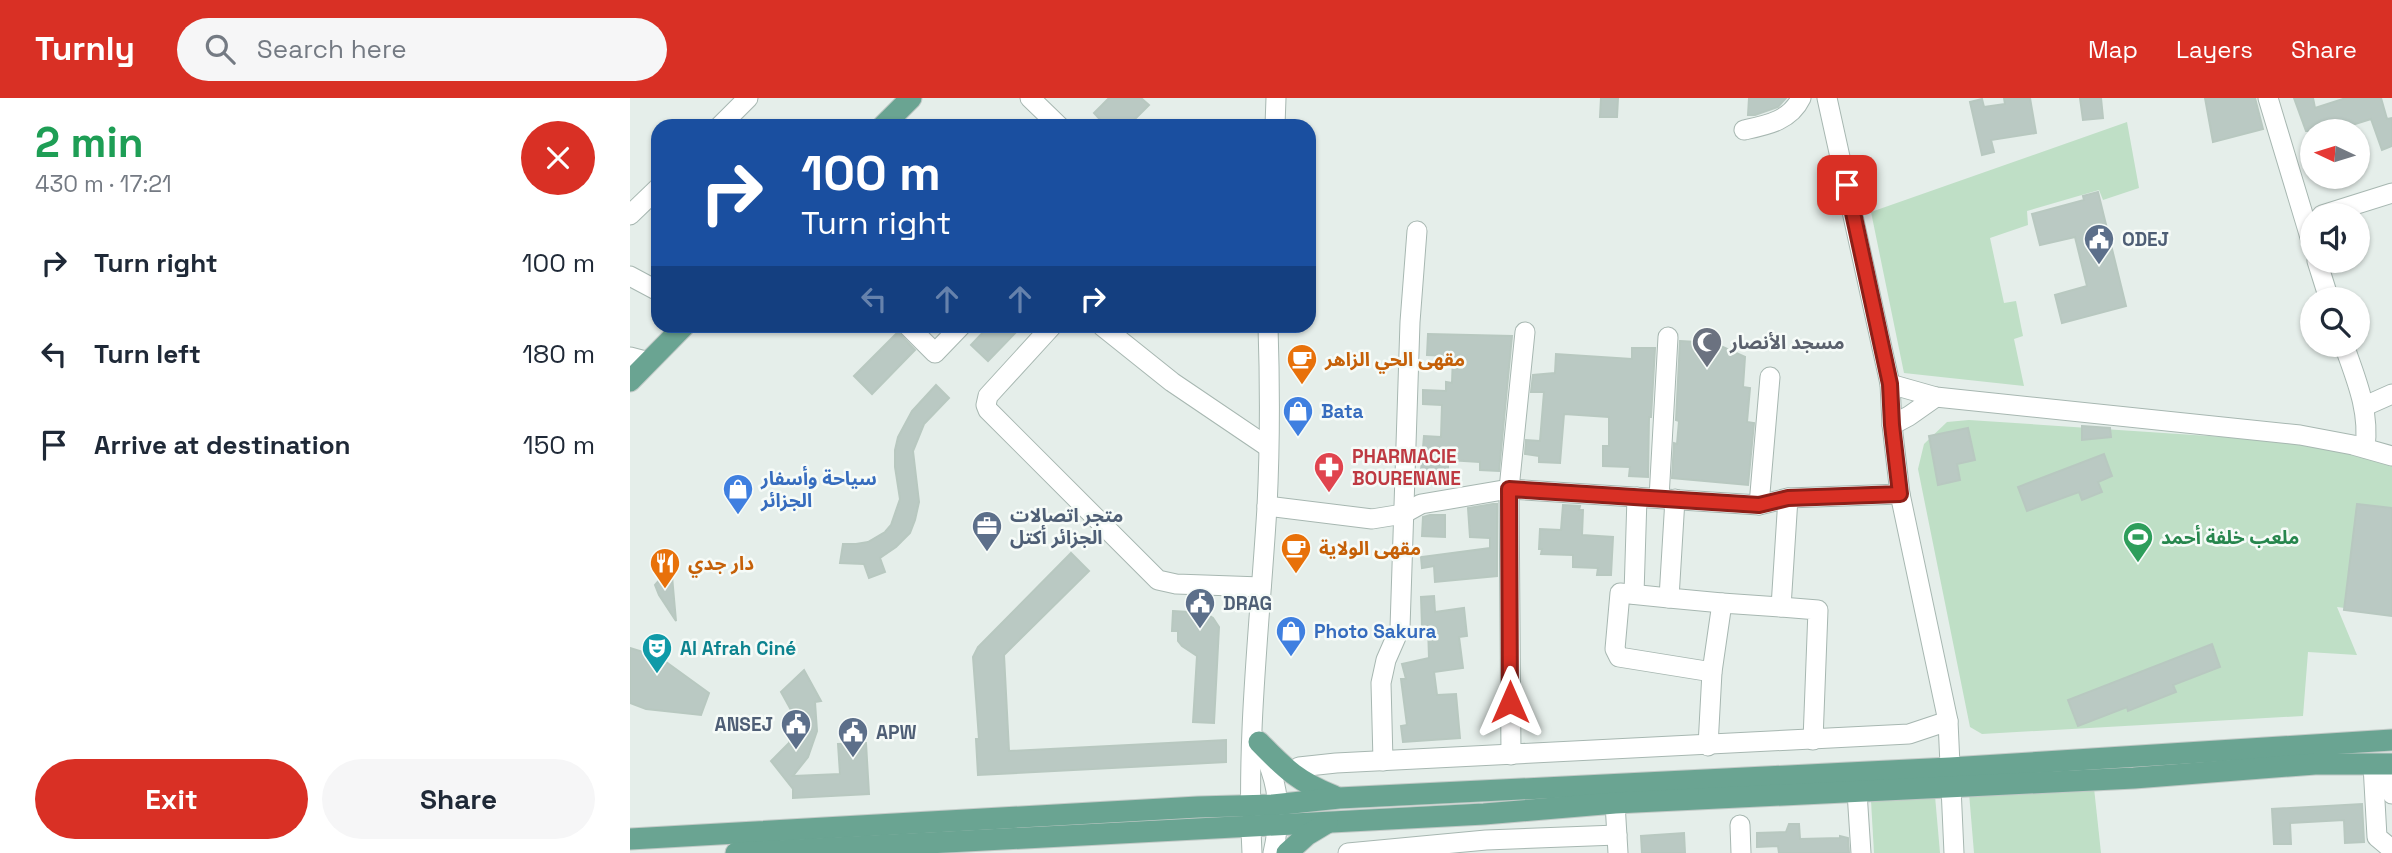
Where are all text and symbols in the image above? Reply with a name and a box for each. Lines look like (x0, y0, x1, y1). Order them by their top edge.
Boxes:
search box (177, 18, 667, 81)
text: Turnly (35, 28, 135, 70)
icon: search (201, 30, 239, 68)
text: Search here (257, 32, 407, 66)
text: Map (2088, 34, 2138, 65)
text: Layers (2176, 34, 2253, 65)
text: Share (2291, 34, 2357, 65)
text: 2 min (35, 116, 144, 169)
north arrow (2300, 119, 2370, 189)
map controls (2300, 119, 2370, 357)
button: close (521, 121, 595, 195)
text: 100 m (801, 142, 941, 204)
icon: right (686, 147, 777, 238)
pin (1817, 155, 1877, 215)
icon: arrive (1828, 166, 1866, 204)
text: 430 m · 17:21 (35, 169, 172, 199)
text: Turn right (801, 203, 951, 243)
button: sound (2300, 203, 2370, 273)
public building icon: ODEJ (2082, 222, 2116, 266)
place label: ODEJ (2122, 227, 2169, 252)
icon: right (35, 244, 73, 282)
text: Turn right (94, 246, 218, 280)
text: 100 m (522, 246, 595, 280)
icon: left (855, 280, 893, 318)
icon: ahead (928, 280, 966, 318)
icon: ahead (1001, 280, 1039, 318)
icon: right (1074, 280, 1112, 318)
button: search (2300, 287, 2370, 357)
mosque icon: مسجد الأنصار (1690, 325, 1724, 369)
place label: مسجد الأنصار (1729, 330, 1845, 355)
icon: left (35, 335, 73, 373)
text: Turn left (94, 337, 201, 371)
text: 180 m (522, 337, 595, 371)
cafe icon: مقهى الحي الزاهر (1285, 342, 1319, 386)
place label: مقهى الحي الزاهر (1324, 347, 1465, 374)
shop icon: Bata (1281, 394, 1315, 438)
place label: Bata (1321, 399, 1364, 424)
icon: arrive (35, 426, 73, 464)
text: Arrive at destination (94, 428, 351, 462)
text: 150 m (523, 428, 595, 462)
place label: PHARMACIE BOURENANE (1352, 444, 1461, 491)
pharmacy icon: PHARMACIE BOURENANE (1312, 450, 1346, 494)
place label: سياحة وأسفار الجزائر (760, 465, 877, 513)
shop icon: سياحة وأسفار الجزائر (721, 472, 755, 516)
place label: متجر اتصالات الجزائر أكتل (1010, 503, 1123, 550)
office icon: متجر اتصالات الجزائر أكتل (970, 509, 1004, 553)
sports icon: ملعب خلفة أحمد (2121, 520, 2155, 564)
place label: ملعب خلفة أحمد (2161, 524, 2299, 550)
cafe icon: مقهى الولاية (1279, 531, 1313, 575)
place label: مقهى الولاية (1319, 536, 1421, 561)
restaurant icon: دار جدي (648, 546, 682, 590)
place label: دار جدي (688, 551, 754, 578)
public building icon: DRAG (1183, 586, 1217, 630)
place label: DRAG (1223, 591, 1272, 616)
shop icon: Photo Sakura (1274, 614, 1308, 658)
place label: Photo Sakura (1314, 619, 1436, 644)
theatre icon: Al Afrah Ciné (640, 631, 674, 675)
place label: Al Afrah Ciné (680, 636, 796, 661)
position arrow (1473, 665, 1547, 739)
public building icon: ANSEJ (779, 707, 813, 751)
place label: ANSEJ (715, 712, 773, 737)
public building icon: APW (836, 715, 870, 759)
place label: APW (876, 720, 917, 745)
button: Exit (35, 759, 308, 839)
button: Share (322, 759, 595, 839)

